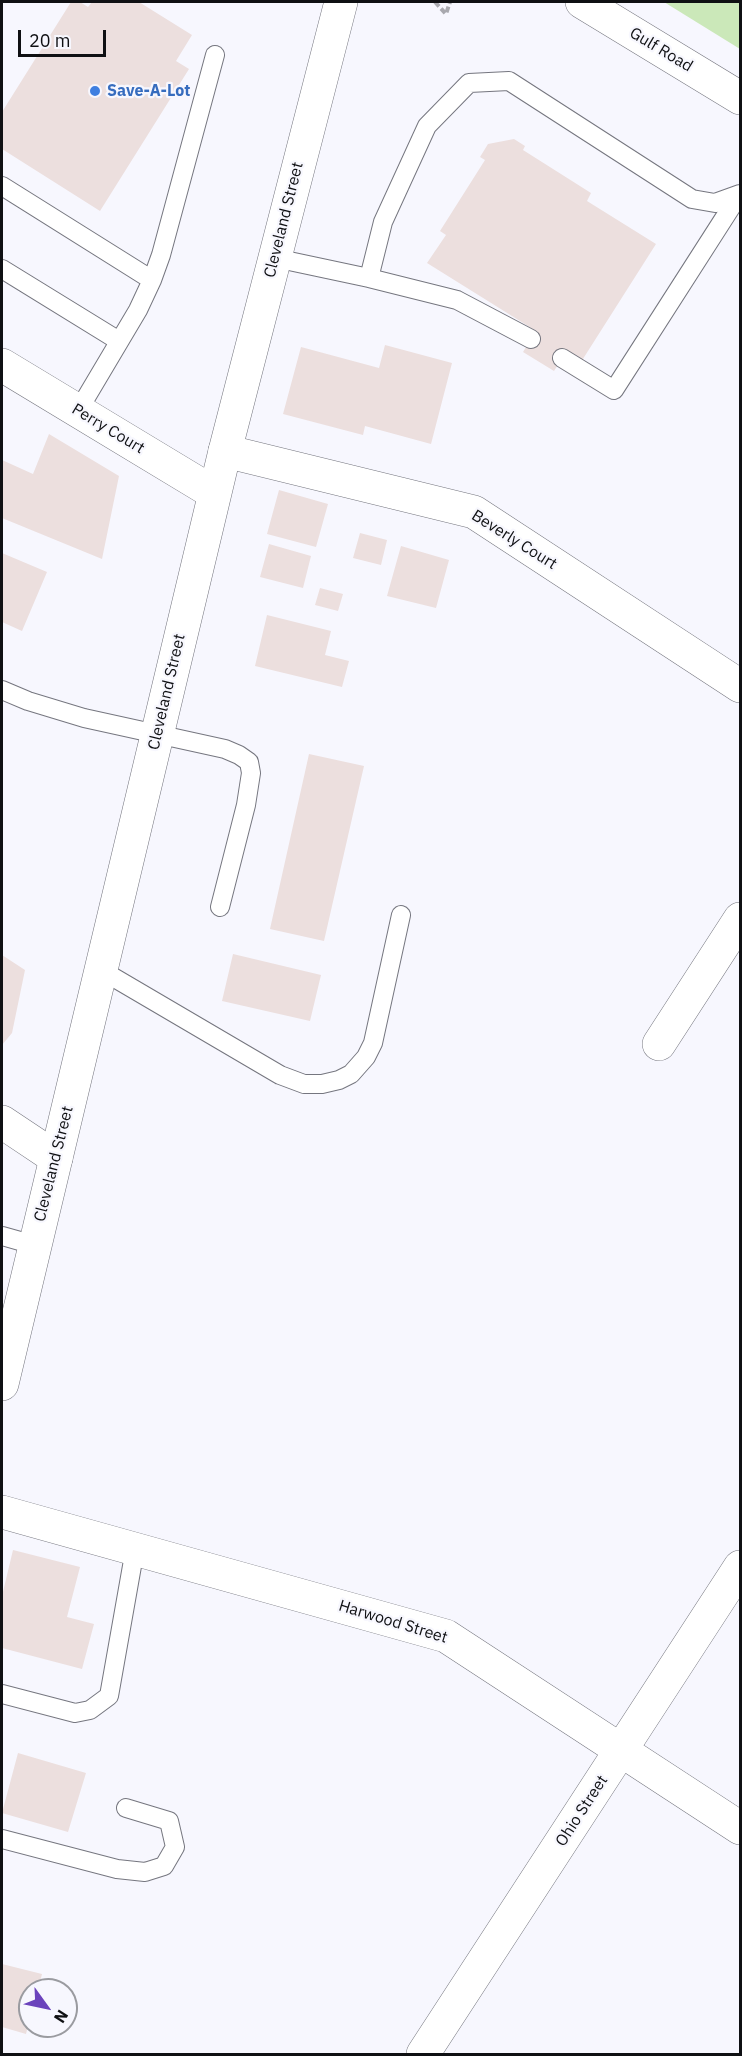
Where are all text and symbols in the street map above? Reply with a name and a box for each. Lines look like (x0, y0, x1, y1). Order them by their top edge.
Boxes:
scale bar (21, 18, 110, 56)
street label: Gulf Road (626, 24, 696, 76)
text: 20 m (29, 29, 71, 52)
place label: Save-A-Lot (107, 81, 190, 101)
marker: Save-A-Lot (88, 84, 102, 98)
street label: Cleveland Street (260, 160, 308, 280)
street label: Perry Court (68, 400, 148, 458)
street label: Beverly Court (468, 506, 560, 574)
street label: Cleveland Street (144, 632, 190, 752)
street label: Cleveland Street (30, 1104, 78, 1224)
street label: Harwood Street (336, 1596, 450, 1648)
street label: Ohio Street (552, 1772, 612, 1850)
north arrow (18, 1978, 78, 2038)
text: N (50, 2006, 73, 2027)

